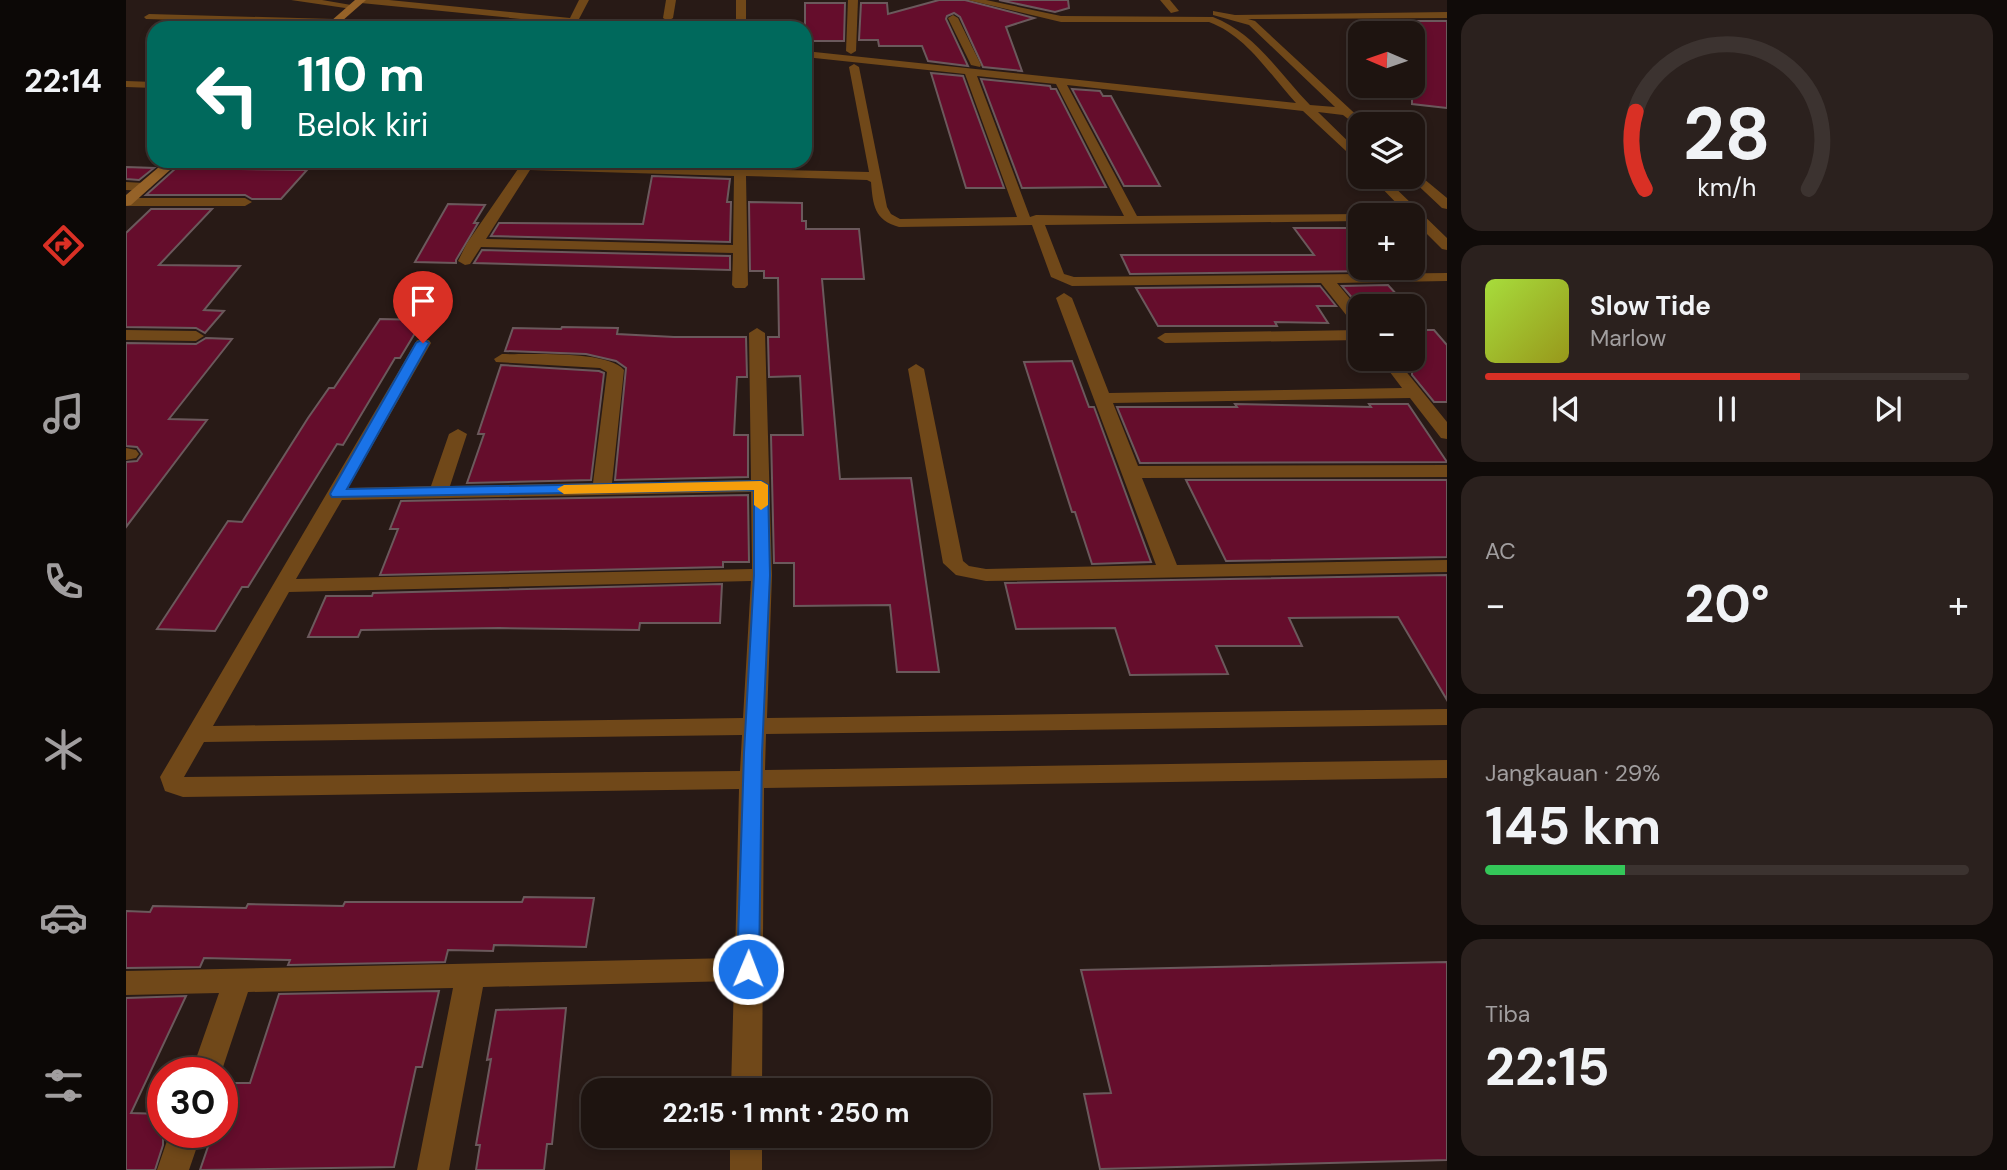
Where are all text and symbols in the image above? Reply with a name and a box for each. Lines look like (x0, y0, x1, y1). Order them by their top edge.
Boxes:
north arrow (1348, 21, 1424, 98)
map controls (1348, 21, 1425, 371)
text: 110 m (297, 42, 425, 106)
icon: left (182, 49, 273, 140)
text: 22:14 (24, 60, 102, 102)
text: 28 (1683, 87, 1771, 182)
text: Belok kiri (297, 104, 429, 146)
button: layers (1348, 112, 1425, 189)
text: km/h (1697, 170, 1757, 203)
button: + (1348, 203, 1425, 280)
icon: directions (39, 221, 88, 270)
pin (393, 271, 453, 343)
icon: arrive (404, 282, 442, 320)
text: Slow Tide (1590, 289, 1711, 323)
button: − (1348, 294, 1425, 371)
text: Marlow (1590, 323, 1666, 353)
icon: music (39, 389, 88, 438)
icon: previous (1547, 390, 1585, 428)
icon: pause (1708, 390, 1746, 428)
icon: next (1869, 390, 1907, 428)
text: AC (1485, 536, 1516, 566)
icon: phone (39, 557, 88, 606)
text: 20° (1684, 570, 1770, 638)
text: − (1485, 580, 1506, 630)
text: + (1948, 580, 1969, 630)
icon: climate (39, 725, 88, 774)
text: Jangkauan · 29% (1485, 758, 1660, 788)
text: 145 km (1485, 792, 1661, 860)
icon: car (39, 893, 88, 942)
position arrow (711, 932, 785, 1006)
text: Tiba (1485, 999, 1530, 1029)
text: 22:15 (1485, 1033, 1610, 1101)
speed limit sign: 30 (147, 1057, 238, 1148)
icon: filters (39, 1061, 88, 1110)
text: 22:15 · 1 mnt · 250 m (662, 1096, 910, 1130)

